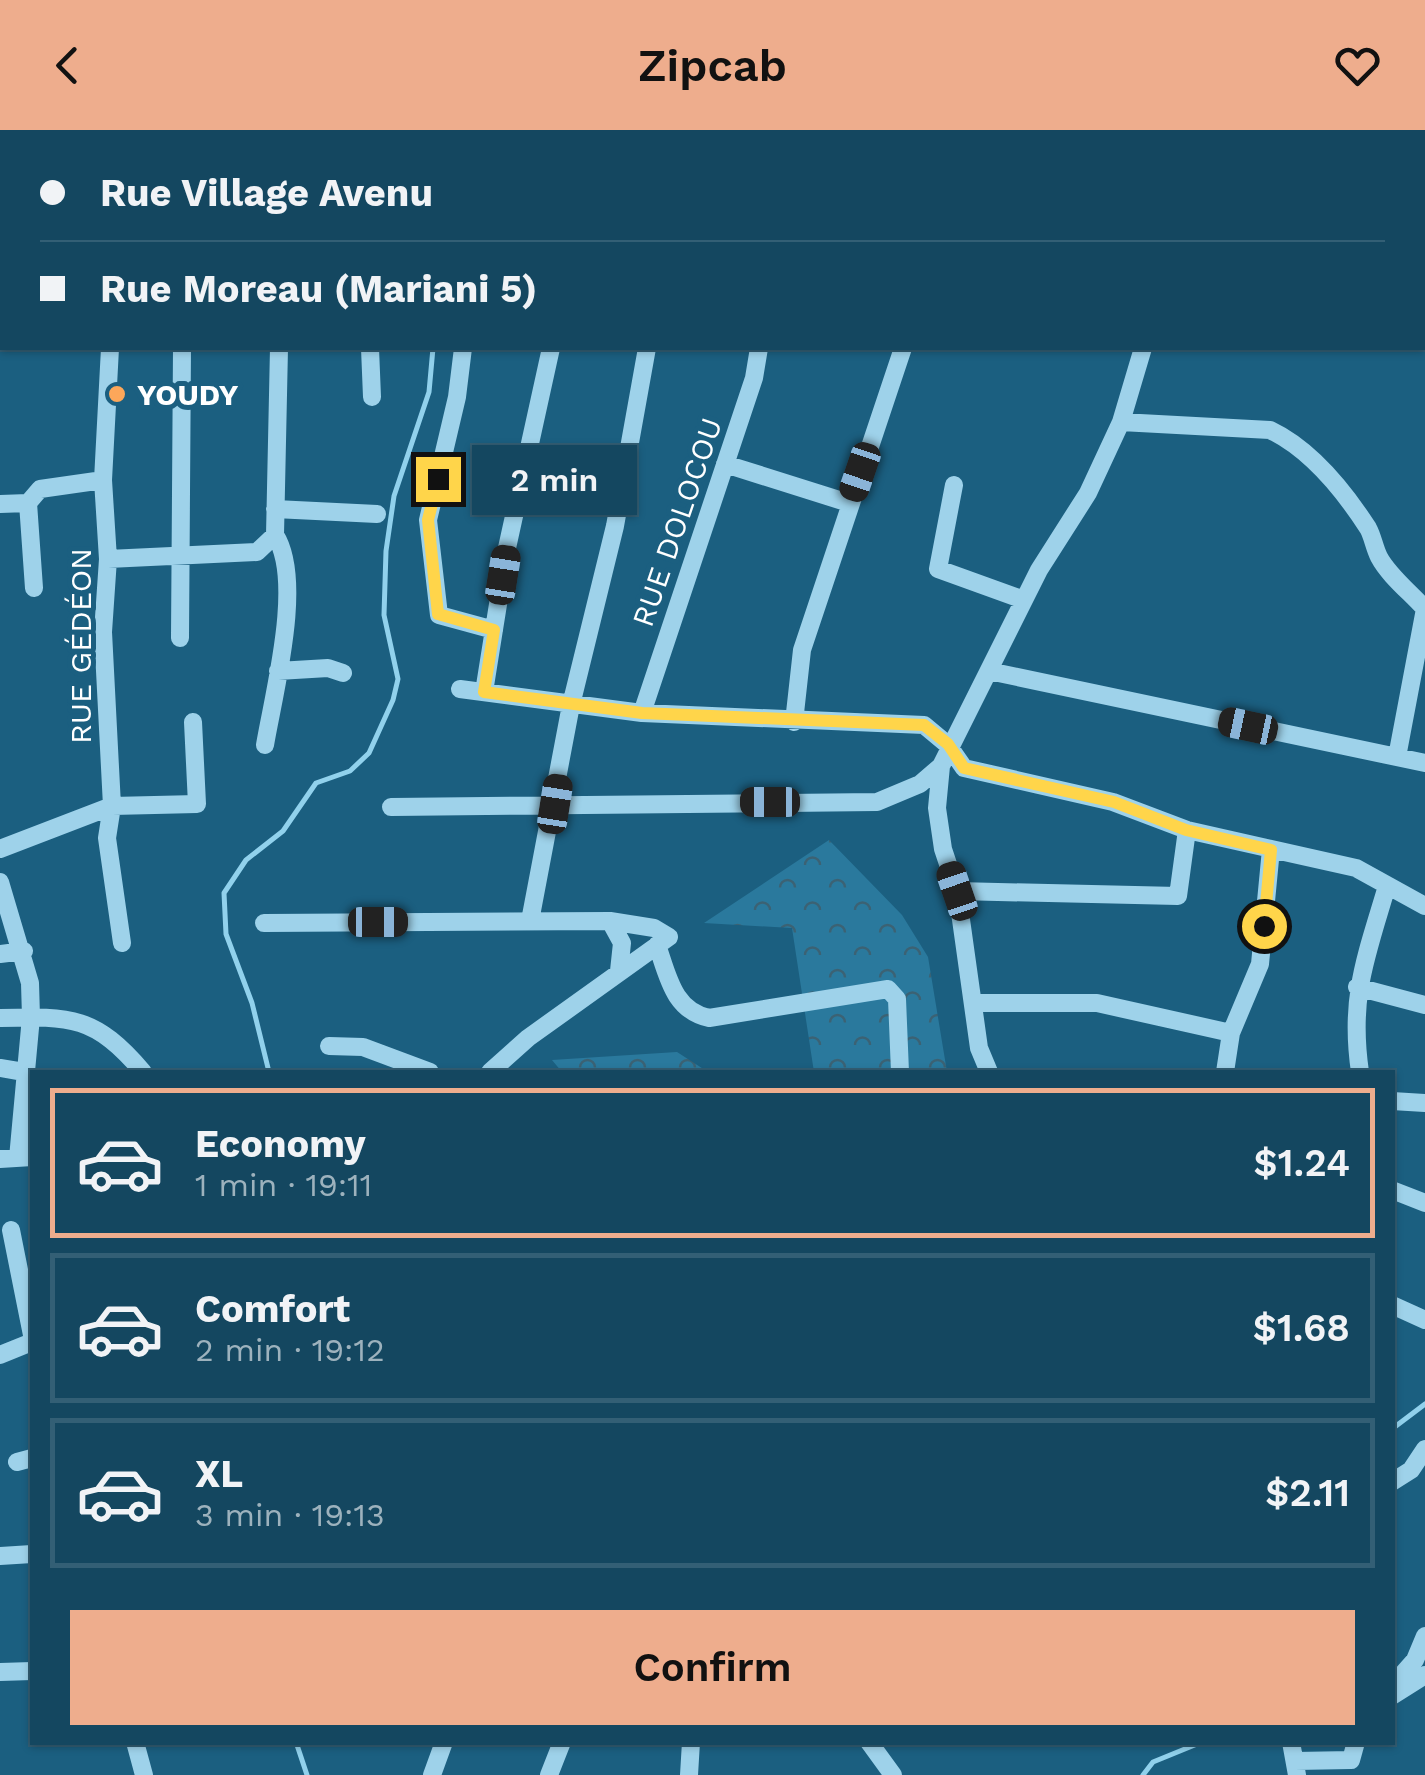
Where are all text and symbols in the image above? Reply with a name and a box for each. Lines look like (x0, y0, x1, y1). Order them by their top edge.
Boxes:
icon: back (40, 38, 95, 93)
icon: heart (1330, 38, 1385, 93)
text: Zipcab (638, 39, 787, 92)
text: Rue Village Avenu (100, 171, 433, 215)
text: Rue Moreau (Mariani 5) (100, 267, 537, 311)
place label: YOUDY (137, 377, 239, 412)
marker: YOUDY (106, 383, 128, 405)
street label: RUE DOLOCOU (625, 413, 729, 631)
car (836, 439, 884, 505)
callout: 2 min (473, 444, 638, 514)
route end (416, 457, 461, 502)
text: 2 min (511, 461, 598, 499)
car (483, 543, 523, 607)
street label: RUE GÉDÉON (63, 548, 98, 744)
car (1216, 705, 1280, 747)
car (535, 772, 575, 836)
car (740, 787, 800, 817)
car (933, 858, 981, 924)
route start (1242, 904, 1287, 949)
car (348, 907, 408, 937)
icon: car (75, 1118, 165, 1208)
text: Economy (195, 1122, 366, 1166)
text: $1.24 (1254, 1141, 1350, 1185)
text: 1 min · 19:11 (195, 1166, 372, 1204)
icon: car (75, 1283, 165, 1373)
text: Comfort (195, 1287, 350, 1331)
text: $1.68 (1253, 1306, 1350, 1350)
text: 2 min · 19:12 (195, 1331, 385, 1369)
icon: car (75, 1448, 165, 1538)
text: XL (195, 1452, 243, 1496)
text: $2.11 (1265, 1471, 1350, 1515)
text: 3 min · 19:13 (195, 1496, 385, 1534)
button: Confirm (70, 1610, 1355, 1725)

